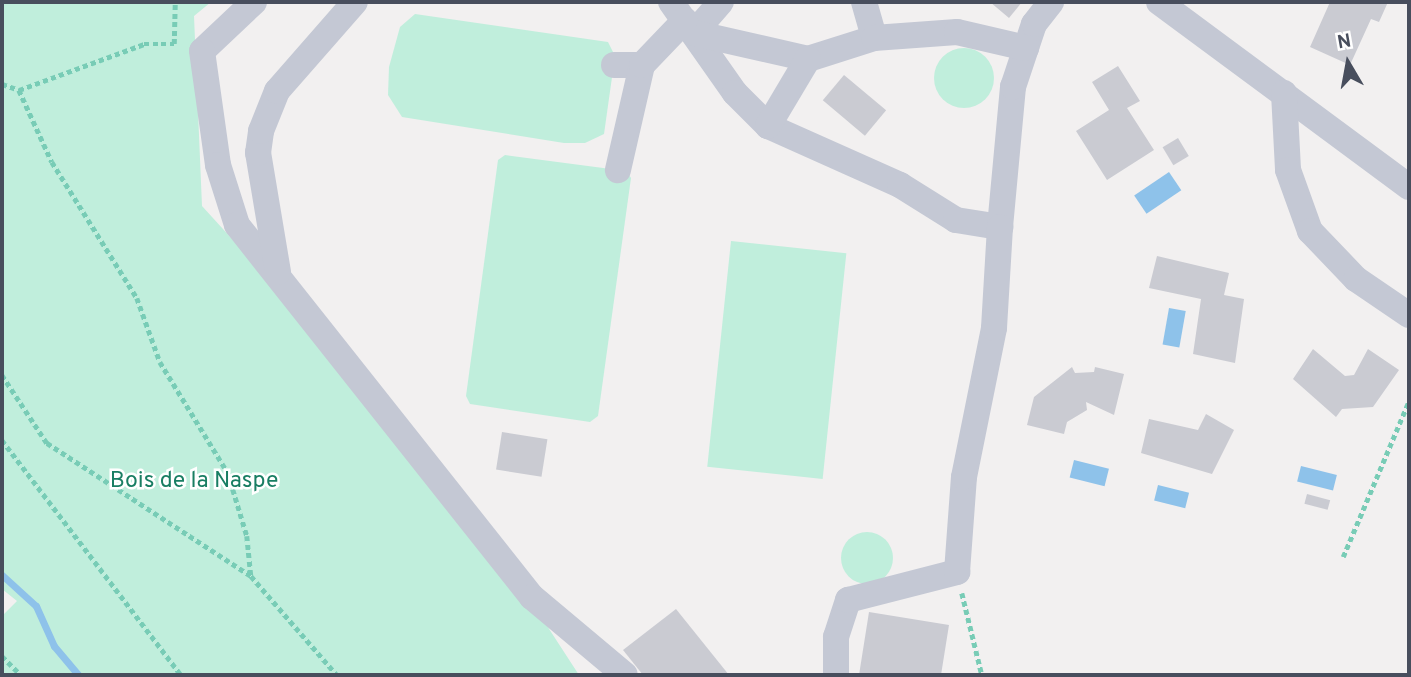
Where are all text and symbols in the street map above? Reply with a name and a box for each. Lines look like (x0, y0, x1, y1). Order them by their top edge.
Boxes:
north arrow (1313, 28, 1383, 98)
text: N (1336, 29, 1353, 55)
park label: Bois de la Naspe (110, 468, 278, 496)

